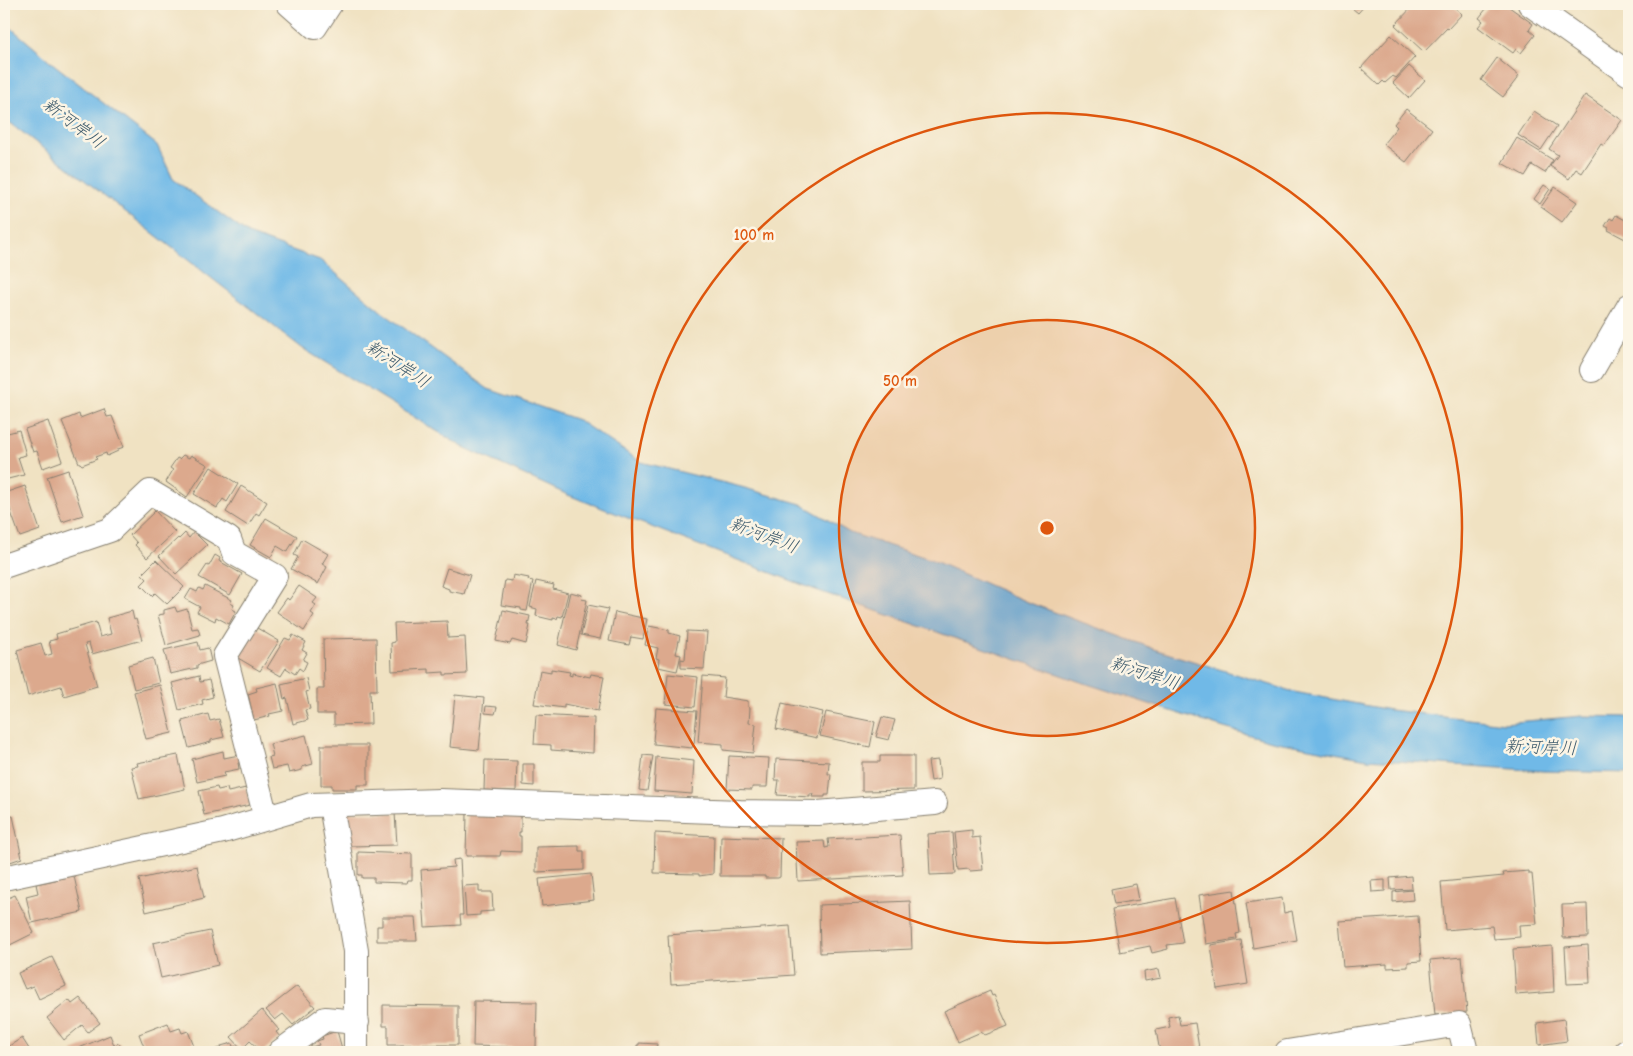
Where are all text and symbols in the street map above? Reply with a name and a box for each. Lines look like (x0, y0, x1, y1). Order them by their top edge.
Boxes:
water label: 新河岸川 (39, 93, 109, 153)
text: 100 m (734, 226, 774, 244)
water label: 新河岸川 (362, 336, 434, 393)
text: 50 m (883, 372, 917, 390)
water label: 新河岸川 (726, 513, 801, 558)
centre of rings (1038, 519, 1056, 537)
water label: 新河岸川 (1107, 652, 1182, 695)
water label: 新河岸川 (1505, 736, 1577, 759)

